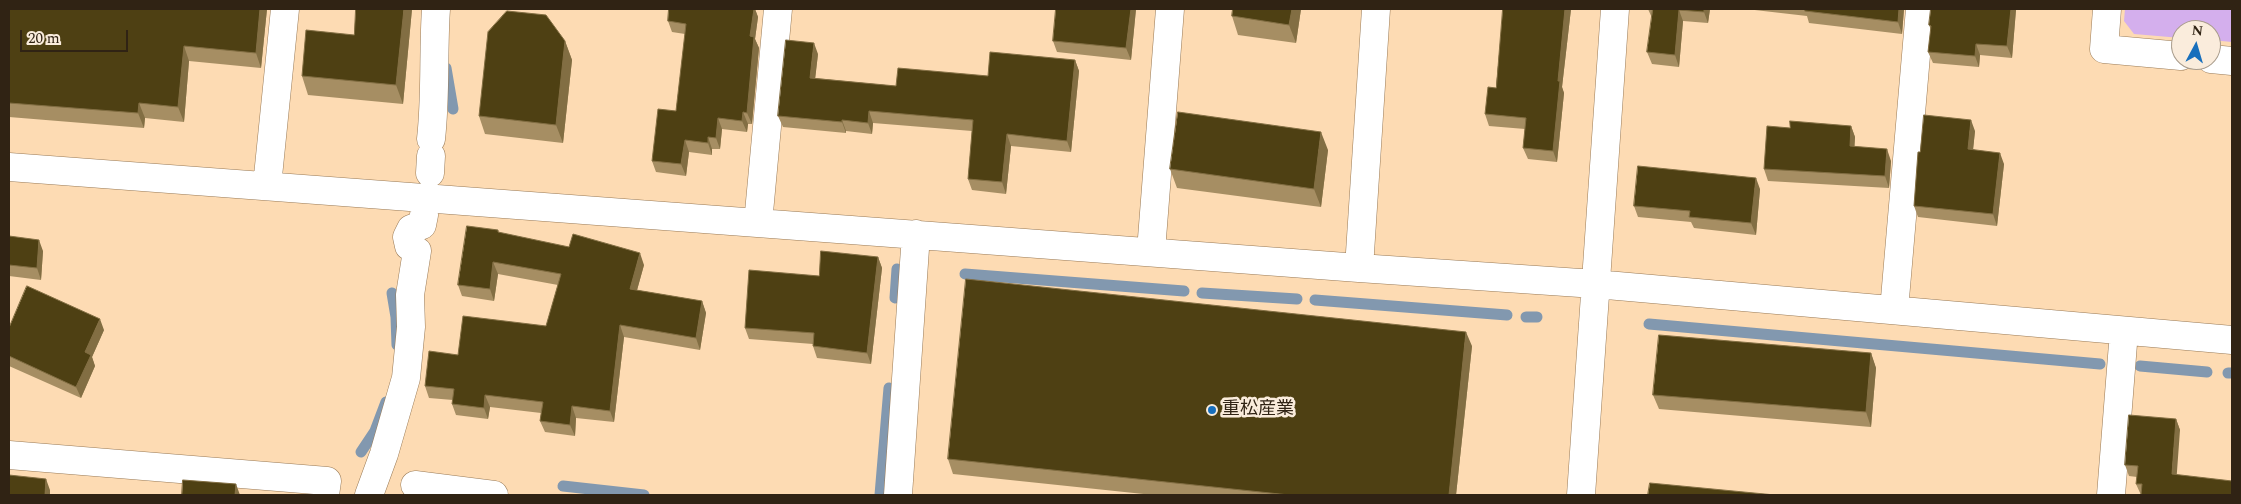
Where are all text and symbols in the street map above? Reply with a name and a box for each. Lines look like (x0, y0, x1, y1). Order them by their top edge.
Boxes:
scale bar (22, 20, 130, 52)
north arrow (2171, 20, 2221, 70)
text: N (2191, 20, 2204, 42)
text: 20 m (28, 27, 60, 50)
place label: 重松産業 (1222, 399, 1294, 421)
marker: 重松産業 (1206, 404, 1218, 416)

